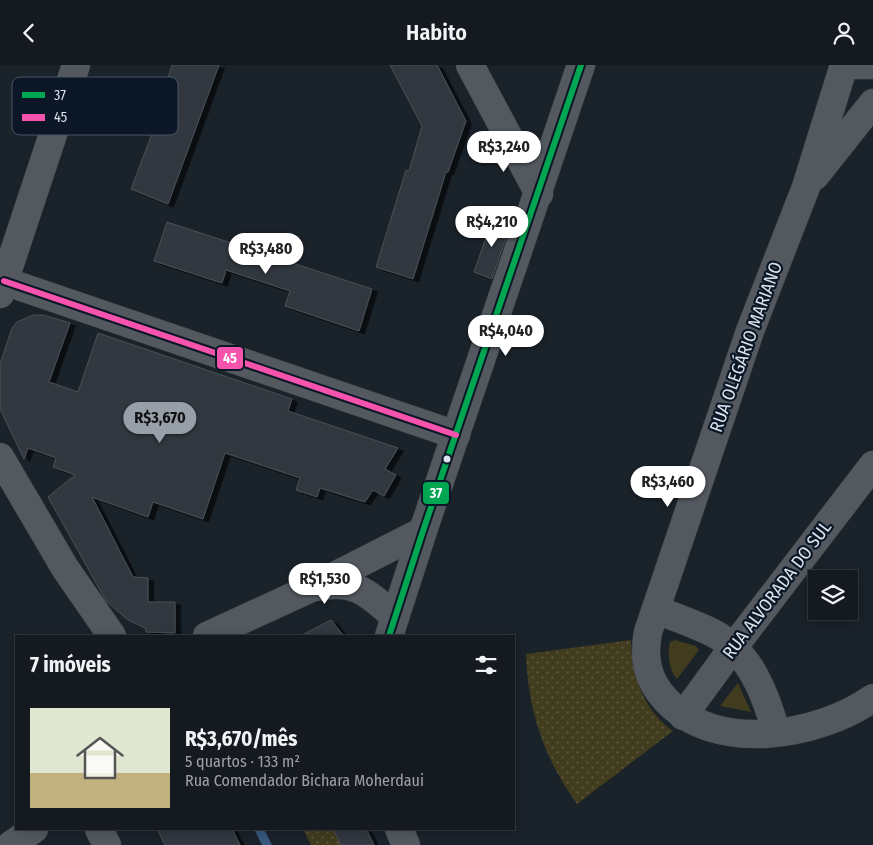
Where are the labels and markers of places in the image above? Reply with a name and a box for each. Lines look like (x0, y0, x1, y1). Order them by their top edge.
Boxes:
pin: R$3,240 (458, 131, 550, 173)
pin: R$4,210 (446, 205, 538, 248)
pin: R$3,480 (220, 233, 312, 275)
pin: R$4,040 (460, 315, 552, 357)
pin: R$3,670 (114, 401, 206, 444)
unlabelled marker (442, 454, 452, 464)
pin: R$3,460 (622, 465, 714, 508)
pin: R$1,530 (279, 563, 371, 605)

